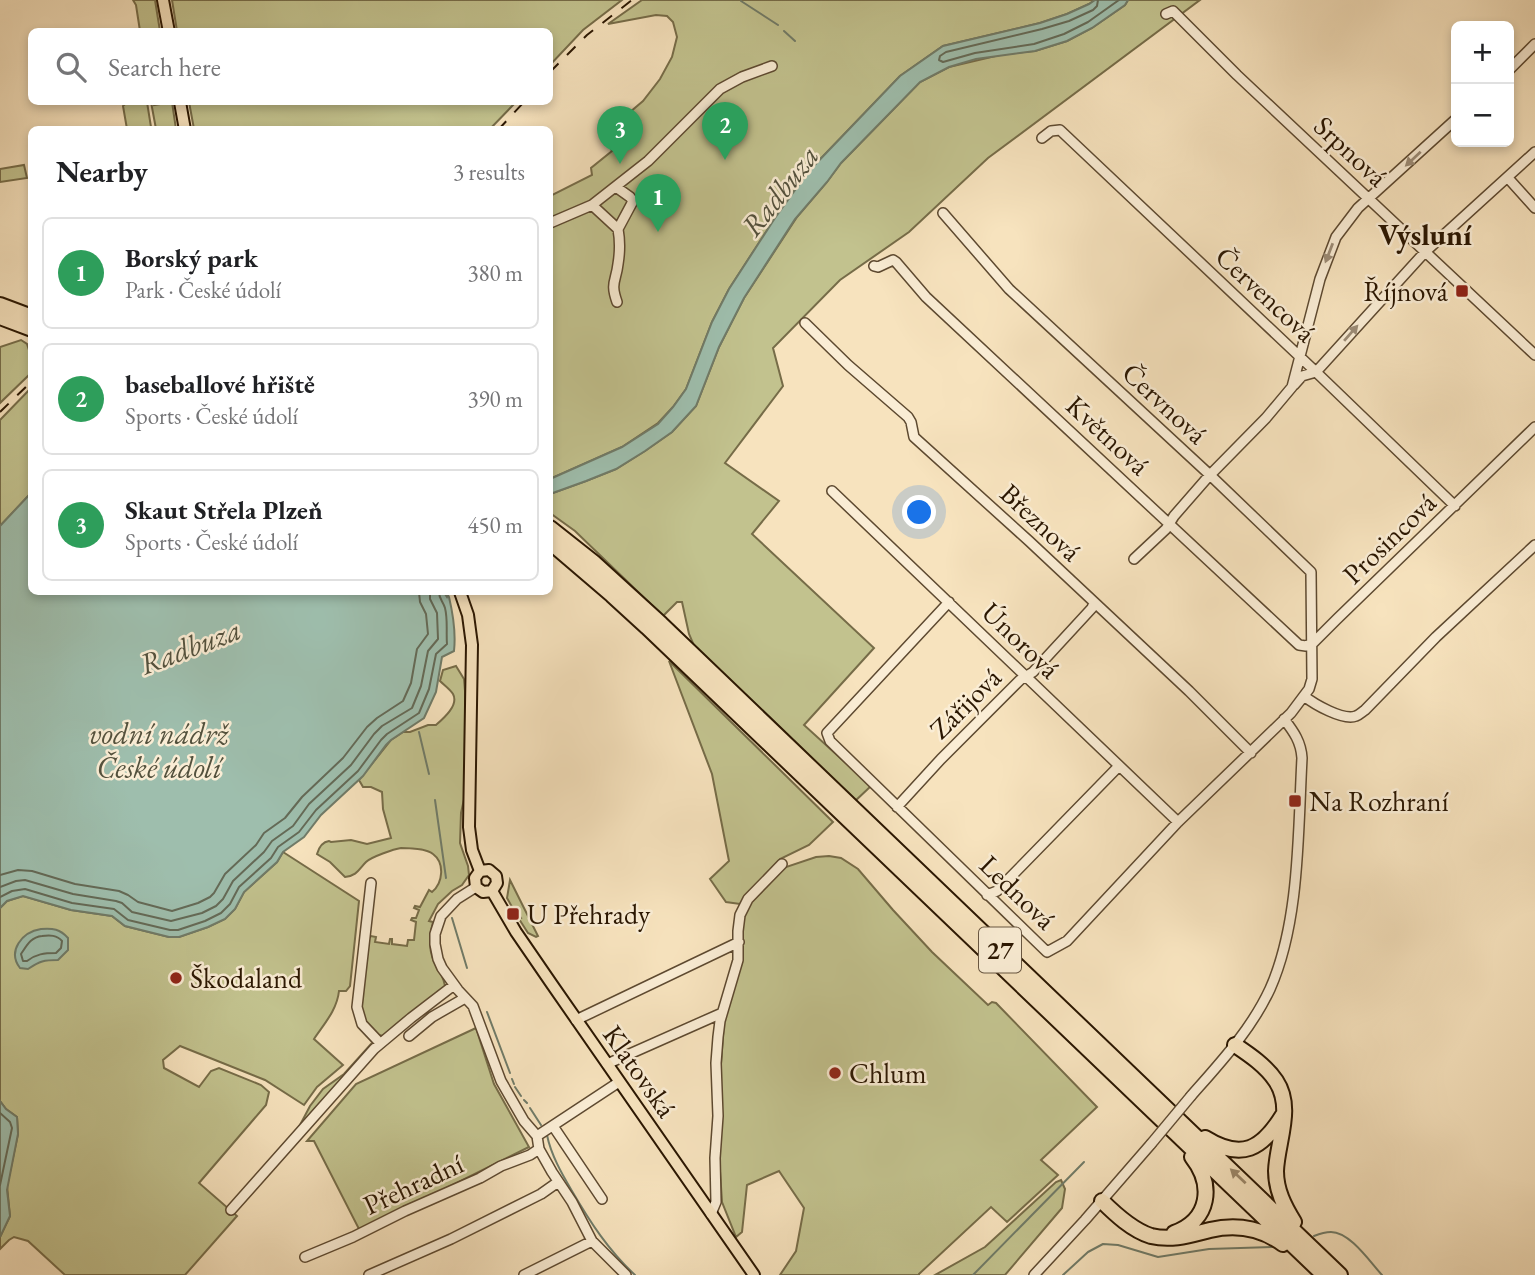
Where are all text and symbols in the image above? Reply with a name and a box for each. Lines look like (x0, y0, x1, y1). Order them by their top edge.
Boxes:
map controls (1451, 21, 1514, 147)
button: + (1451, 21, 1514, 84)
search box (28, 28, 553, 105)
icon: search (52, 48, 90, 86)
text: Search here (108, 50, 221, 84)
button: − (1451, 84, 1514, 147)
pin: 2 (702, 102, 748, 160)
pin: 3 (597, 106, 643, 164)
street label: Srpnová (1306, 108, 1396, 195)
water label: Radbuza (732, 137, 827, 244)
one-way arrow (1405, 150, 1422, 166)
text: Nearby (56, 152, 148, 191)
text: 3 results (453, 157, 525, 187)
pin: 1 (635, 174, 681, 232)
district label: Výsluní (1378, 215, 1472, 254)
street label: Červencová (1208, 238, 1324, 350)
text: Borský park (125, 241, 258, 275)
one-way arrow (1323, 242, 1334, 263)
text: 1 (75, 258, 87, 288)
text: 380 m (467, 258, 523, 288)
place label: Říjnová (1364, 273, 1449, 309)
text: Park · České údolí (125, 275, 281, 305)
marker: Říjnová (1454, 283, 1470, 299)
one-way arrow (1343, 325, 1358, 342)
street label: Červnová (1115, 354, 1216, 452)
text: baseballové hřiště (125, 367, 315, 401)
text: 2 (75, 384, 87, 414)
text: 390 m (467, 384, 523, 414)
street label: Květnová (1059, 387, 1158, 483)
text: Sports · České údolí (125, 401, 298, 431)
street label: Březnová (993, 475, 1090, 569)
street label: Prosincová (1335, 484, 1444, 591)
text: Skaut Střela Plzeň (125, 493, 323, 527)
your location (902, 495, 936, 529)
text: 3 (75, 510, 87, 540)
text: 450 m (467, 510, 523, 540)
text: Sports · České údolí (125, 527, 298, 557)
street label: Únorová (974, 594, 1068, 687)
water label: Radbuza (134, 609, 246, 684)
street label: Zářijová (921, 659, 1009, 747)
water label: vodní nádrž České údolí (89, 714, 229, 787)
place label: Na Rozhraní (1309, 783, 1449, 819)
marker: Na Rozhraní (1287, 793, 1303, 809)
street label: Lednová (972, 847, 1064, 938)
place label: U Přehrady (527, 896, 651, 932)
marker: U Přehrady (505, 906, 521, 922)
road number: 27 (979, 928, 1021, 973)
place label: Škodaland (190, 960, 303, 996)
marker: Škodaland (168, 970, 184, 986)
street label: Klatovská (595, 1018, 685, 1125)
place label: Chlum (849, 1055, 927, 1091)
marker: Chlum (827, 1065, 843, 1081)
street label: Přehradní (357, 1145, 469, 1223)
one-way arrow (1230, 1169, 1247, 1185)

